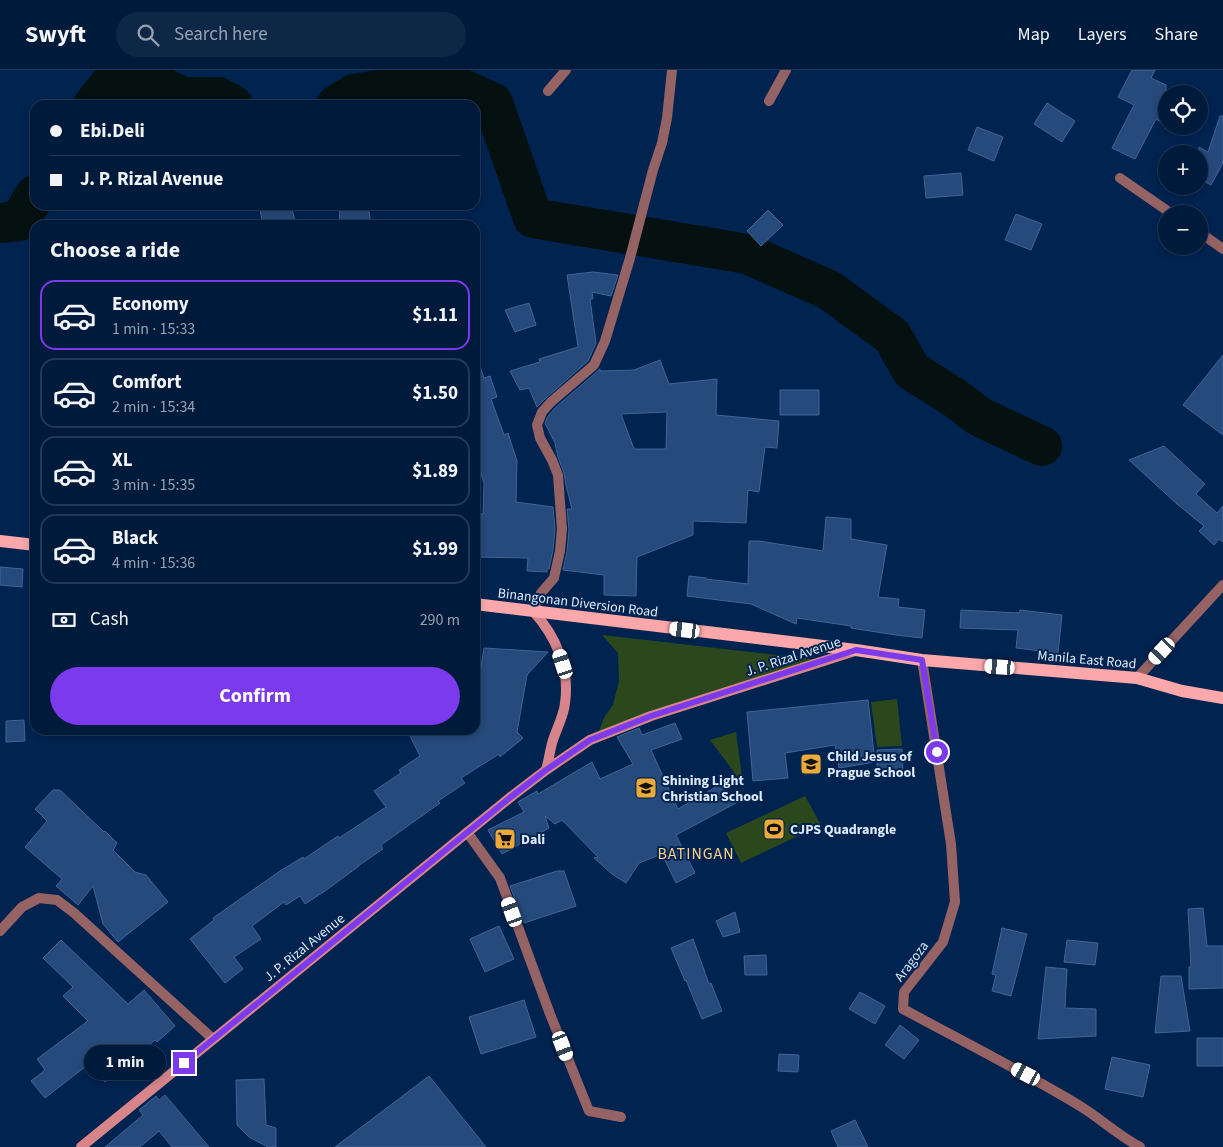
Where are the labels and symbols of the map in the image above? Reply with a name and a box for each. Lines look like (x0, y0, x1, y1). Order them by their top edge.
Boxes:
street label: Binangonan Diversion Road (497, 583, 659, 623)
car (669, 621, 700, 639)
street label: J. P. Rizal Avenue (743, 632, 843, 682)
car (1146, 635, 1177, 667)
street label: Manila East Road (1037, 646, 1137, 674)
car (551, 647, 574, 681)
car (984, 658, 1015, 676)
route start (926, 741, 948, 763)
place label: Child Jesus of Prague School (827, 747, 915, 783)
school or university icon: Child Jesus of Prague School (799, 752, 823, 776)
place label: Shining Light Christian School (662, 771, 763, 807)
school or university icon: Shining Light Christian School (634, 776, 658, 800)
sports icon: CJPS Quadrangle (762, 817, 786, 841)
place label: CJPS Quadrangle (790, 820, 896, 840)
supermarket icon: Dali (493, 827, 517, 851)
place label: Dali (521, 830, 545, 850)
district label: BATINGAN (657, 843, 735, 865)
car (499, 895, 524, 929)
street label: J. P. Rizal Avenue (260, 909, 349, 987)
street label: Aragoza (890, 937, 934, 986)
car (550, 1029, 575, 1063)
callout: 1 min (84, 1046, 166, 1080)
route end (173, 1052, 195, 1074)
car (1009, 1060, 1042, 1088)

